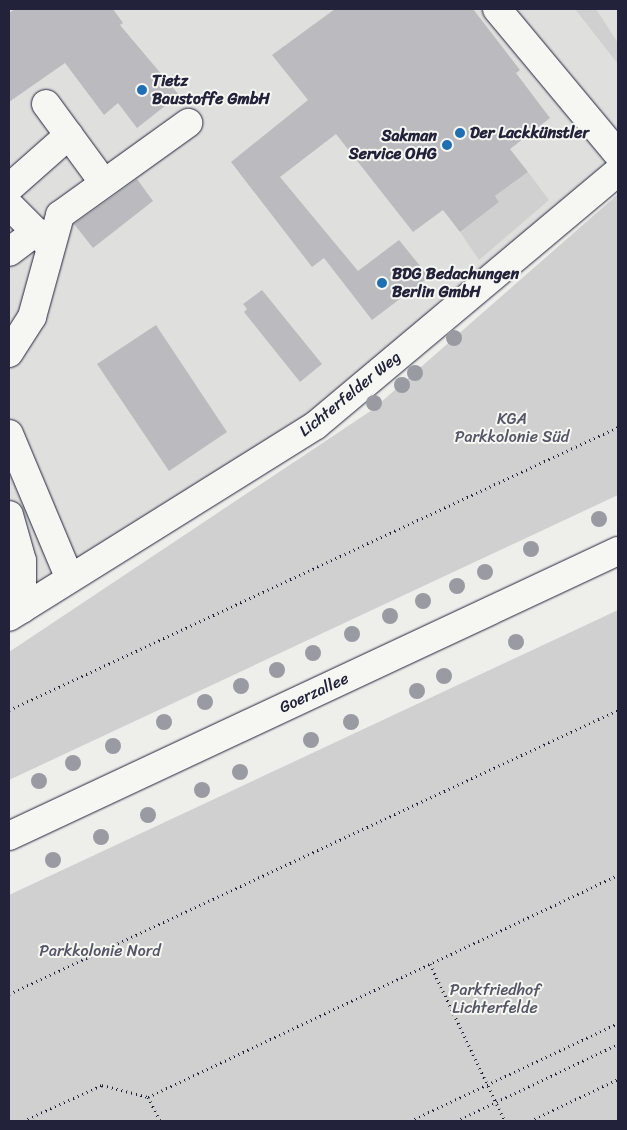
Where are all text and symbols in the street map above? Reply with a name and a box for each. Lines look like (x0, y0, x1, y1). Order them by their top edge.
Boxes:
place label: Tietz Baustoffe GmbH (152, 71, 270, 109)
marker: Tietz Baustoffe GmbH (136, 84, 148, 96)
place label: Der Lackkünstler (470, 123, 589, 143)
place label: Sakman Service OHG (349, 126, 437, 164)
marker: Der Lackkünstler (454, 127, 466, 139)
marker: Sakman Service OHG (441, 139, 453, 151)
place label: BDG Bedachungen Berlin GmbH (392, 264, 519, 302)
marker: BDG Bedachungen Berlin GmbH (376, 277, 388, 289)
street label: Lichterfelder Weg (296, 347, 404, 441)
park label: KGA Parkkolonie Süd (455, 409, 569, 447)
street label: Goerzallee (276, 669, 352, 717)
park label: Parkkolonie Nord (39, 941, 161, 961)
park label: Parkfriedhof Lichterfelde (450, 980, 540, 1018)

